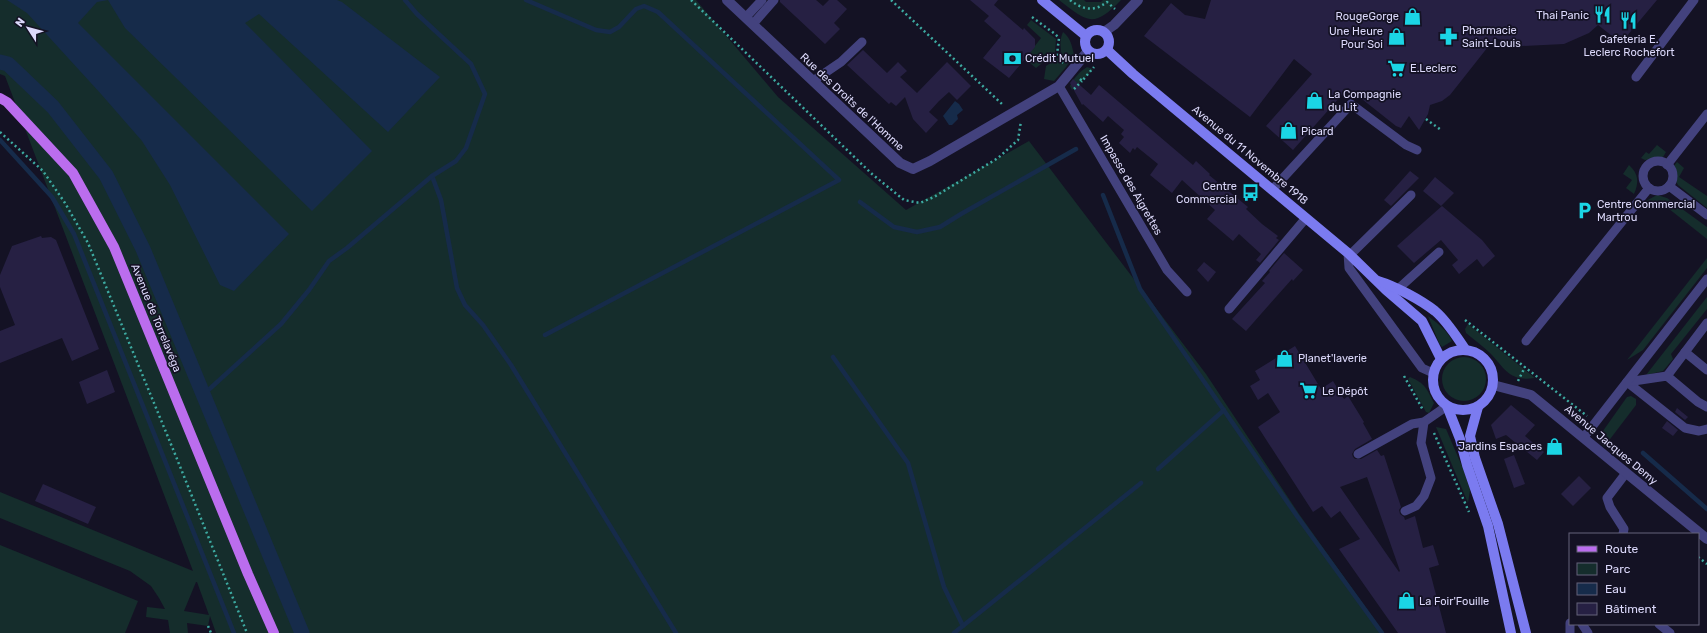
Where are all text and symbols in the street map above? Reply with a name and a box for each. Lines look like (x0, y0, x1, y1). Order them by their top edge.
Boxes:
restaurant icon: Thai Panic (1592, 5, 1612, 25)
shop icon: RougeGorge (1402, 6, 1422, 26)
north arrow (8, 8, 48, 48)
place label: Thai Panic (1536, 9, 1589, 22)
place label: RougeGorge (1336, 10, 1399, 23)
restaurant icon: Cafeteria E. Leclerc Rochefort (1619, 11, 1639, 31)
text: N (13, 15, 28, 29)
place label: Pharmacie Saint-Louis (1462, 24, 1521, 50)
place label: Une Heure Pour Soi (1329, 25, 1383, 51)
pharmacy icon: Pharmacie Saint-Louis (1439, 26, 1459, 46)
shop icon: Une Heure Pour Soi (1386, 27, 1406, 47)
place label: Cafeteria E. Leclerc Rochefort (1583, 33, 1675, 59)
bank icon: Crédit Mutuel (1002, 48, 1022, 68)
street label: Rue des Droits de l'Homme (797, 50, 907, 154)
place label: Crédit Mutuel (1025, 52, 1094, 65)
supermarket icon: E.Leclerc (1387, 58, 1407, 78)
place label: E.Leclerc (1410, 62, 1457, 75)
place label: La Compagnie du Lit (1328, 88, 1401, 114)
shop icon: La Compagnie du Lit (1305, 90, 1325, 110)
street label: Avenue du 11 Novembre 1918 (1189, 103, 1311, 207)
shop icon: Picard (1278, 121, 1298, 141)
place label: Picard (1301, 125, 1333, 138)
street label: Impasse des Aigrettes (1097, 133, 1165, 238)
place label: Centre Commercial (1176, 180, 1237, 206)
bus stop icon: Centre Commercial (1240, 182, 1260, 202)
place label: Centre Commercial Martrou (1597, 198, 1695, 224)
parking icon: Centre Commercial Martrou (1574, 200, 1594, 220)
street label: Avenue de Torrelavéga (128, 262, 184, 374)
shop icon: Planet'laverie (1275, 348, 1295, 368)
place label: Planet'laverie (1298, 352, 1367, 365)
supermarket icon: Le Dépôt (1299, 381, 1319, 401)
place label: Le Dépôt (1322, 385, 1368, 398)
street label: Avenue Jacques Demy (1562, 402, 1660, 488)
shop icon: Jardins Espaces (1545, 436, 1565, 456)
place label: Jardins Espaces (1458, 440, 1542, 453)
legend (1569, 533, 1699, 625)
text: Route (1605, 542, 1639, 556)
text: Parc (1605, 562, 1631, 576)
text: Eau (1605, 582, 1626, 596)
shop icon: La Foir'Fouille (1396, 591, 1416, 611)
place label: La Foir'Fouille (1419, 595, 1489, 608)
text: Bâtiment (1605, 602, 1657, 616)

